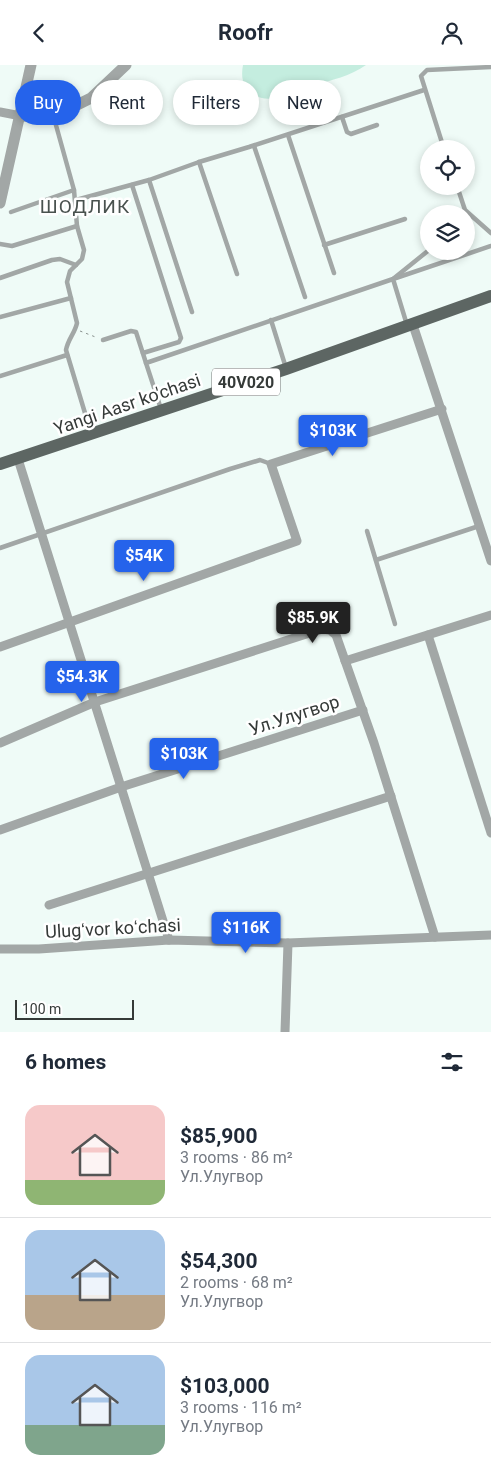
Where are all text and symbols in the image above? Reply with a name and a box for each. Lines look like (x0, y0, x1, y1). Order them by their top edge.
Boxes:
icon: back (25, 19, 53, 47)
icon: person (438, 19, 466, 47)
text: Roofr (218, 20, 273, 45)
chip: Buy (15, 80, 81, 125)
chip: Rent (91, 80, 163, 125)
chip: Filters (173, 80, 259, 125)
chip: New (269, 80, 341, 125)
map controls (420, 140, 475, 260)
button: locate (420, 140, 475, 195)
district label: ШОДЛИК (40, 195, 130, 218)
button: layers (420, 205, 475, 260)
street label: Yangi Aasr ko'chasi (51, 369, 203, 439)
road number: 40V020 (212, 369, 280, 395)
pin: $103K (298, 415, 368, 457)
text: $103K (310, 421, 356, 440)
pin: $54K (114, 539, 174, 582)
text: $54K (125, 546, 163, 565)
pin: $85.9K (272, 601, 354, 644)
text: $85.9K (287, 608, 339, 627)
pin: $54.3K (41, 661, 123, 703)
text: $54.3K (56, 667, 108, 686)
street label: Ул.Улугвор (246, 691, 342, 739)
pin: $103K (149, 737, 219, 780)
text: $103K (161, 744, 207, 763)
pin: $116K (211, 911, 281, 954)
street label: Ulugʻvor koʻchasi (45, 914, 181, 942)
text: $116K (223, 918, 269, 937)
scale bar (15, 997, 134, 1020)
text: 100 m (22, 1001, 61, 1017)
icon: filters (438, 1048, 466, 1076)
text: 6 homes (25, 1050, 106, 1074)
text: $85,900 (180, 1124, 257, 1148)
icon: home (65, 1125, 125, 1185)
text: 3 rooms · 86 m² (180, 1148, 293, 1167)
text: Ул.Улугвор (180, 1167, 263, 1186)
text: $54,300 (180, 1249, 257, 1273)
icon: home (65, 1250, 125, 1310)
text: 2 rooms · 68 m² (180, 1273, 293, 1292)
text: Ул.Улугвор (180, 1292, 263, 1311)
text: $103,000 (180, 1374, 270, 1398)
icon: home (65, 1375, 125, 1435)
text: 3 rooms · 116 m² (180, 1398, 302, 1417)
text: Ул.Улугвор (180, 1417, 263, 1436)

